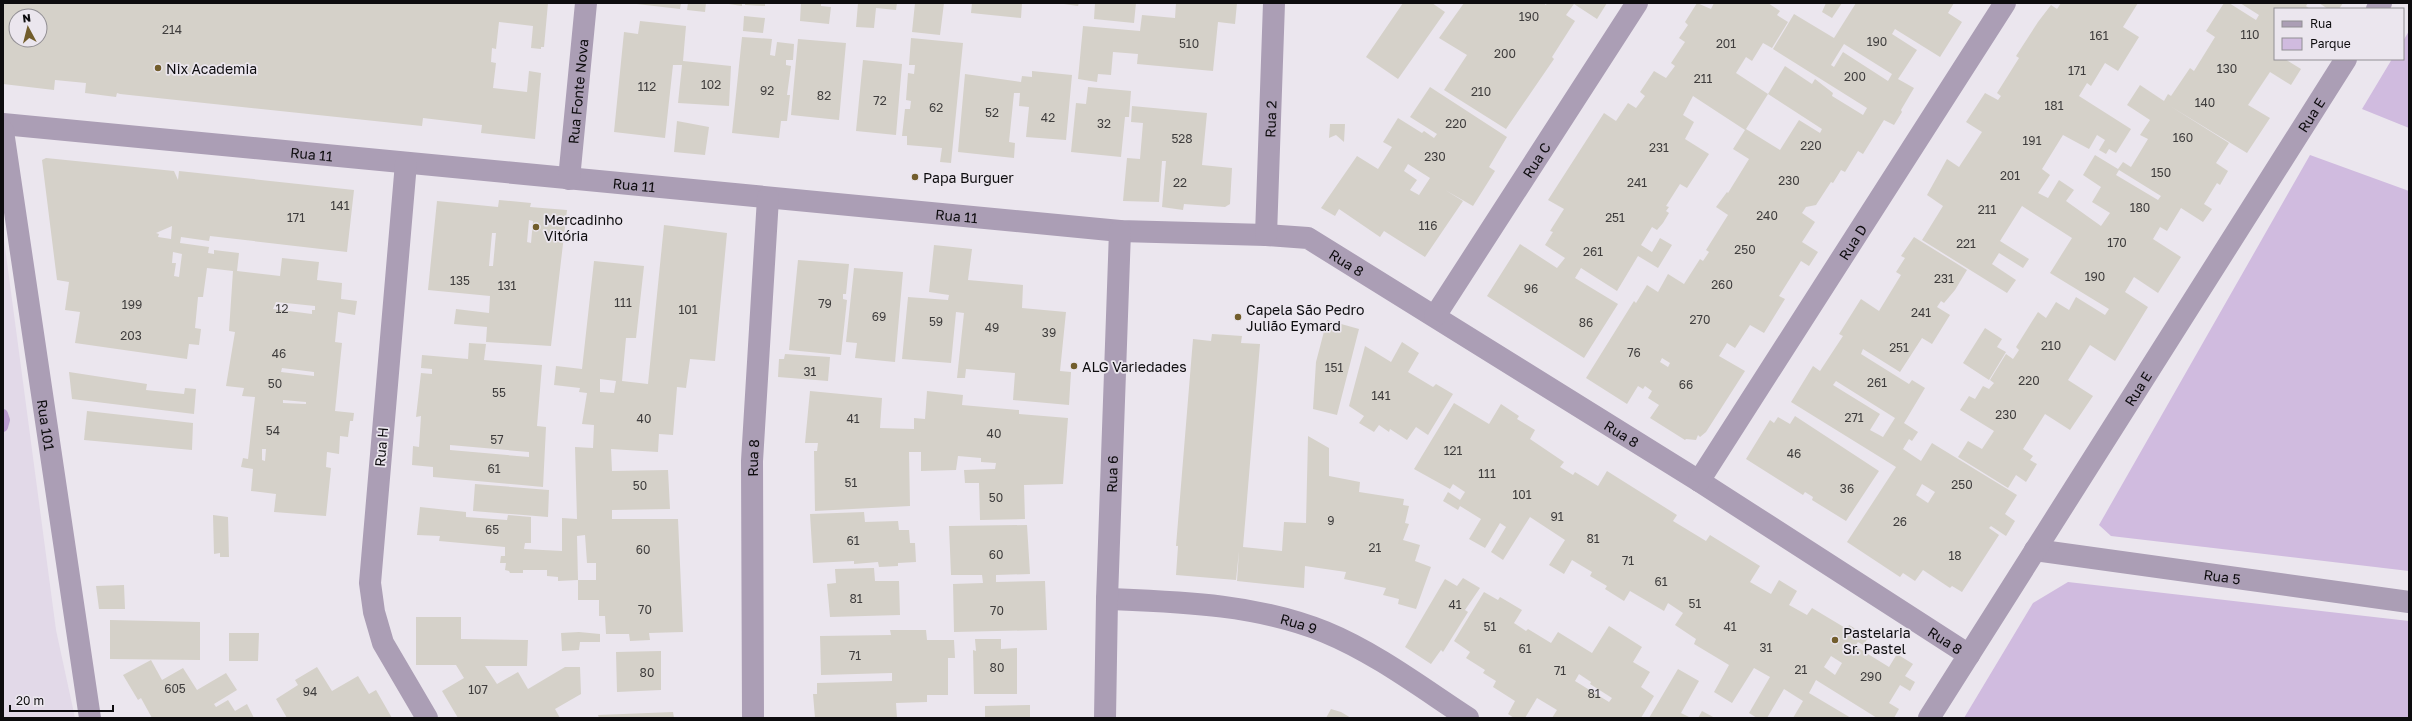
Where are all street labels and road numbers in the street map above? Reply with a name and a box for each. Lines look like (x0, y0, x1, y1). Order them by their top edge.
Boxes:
street label: Rua Fonte Nova (564, 38, 591, 145)
street label: Rua E (2294, 94, 2328, 135)
street label: Rua 2 (1261, 100, 1279, 138)
street label: Rua C (1518, 139, 1553, 181)
street label: Rua 11 (289, 143, 334, 164)
street label: Rua 11 (612, 174, 656, 195)
street label: Rua 11 (935, 205, 979, 226)
street label: Rua D (1834, 221, 1870, 263)
street label: Rua 8 (1326, 245, 1367, 279)
street label: Rua E (2120, 368, 2155, 409)
street label: Rua 101 (34, 398, 59, 452)
street label: Rua 8 (1602, 416, 1643, 450)
street label: Rua H (371, 426, 391, 468)
street label: Rua 8 (743, 439, 762, 477)
street label: Rua 6 (1102, 455, 1121, 493)
street label: Rua 5 (2203, 565, 2242, 587)
street label: Rua 9 (1279, 609, 1320, 637)
street label: Rua 8 (1925, 623, 1966, 657)

